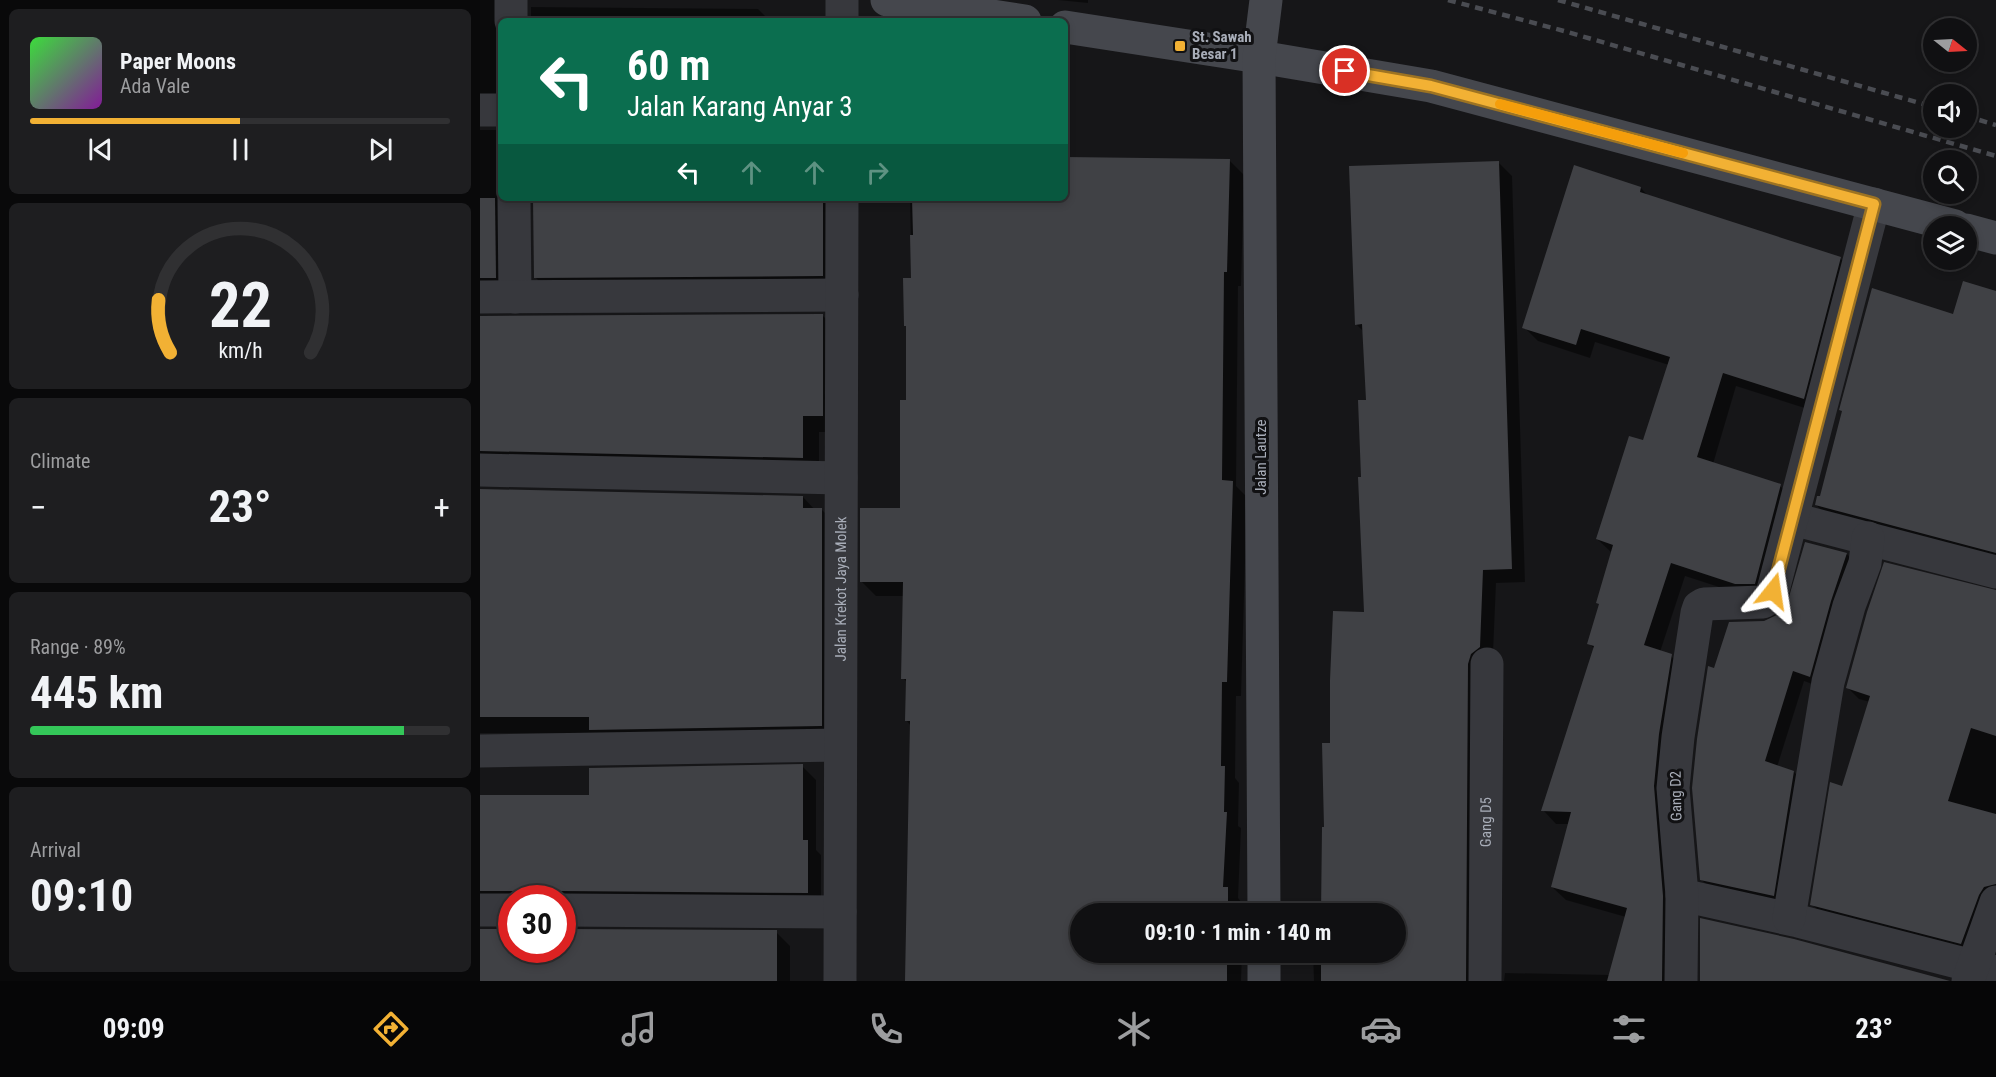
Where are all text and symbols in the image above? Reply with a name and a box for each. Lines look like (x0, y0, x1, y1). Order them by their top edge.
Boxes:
north arrow (1923, 18, 1977, 72)
map controls (1923, 18, 1977, 270)
place label: St. Sawah Besar 1 (1192, 28, 1252, 63)
marker: St. Sawah Besar 1 (1173, 39, 1187, 53)
text: 60 m (627, 41, 710, 90)
icon: left (528, 42, 606, 120)
pin (1319, 45, 1370, 96)
text: Paper Moons (120, 49, 236, 74)
icon: arrive (1328, 54, 1361, 87)
text: Ada Vale (120, 74, 190, 98)
button: sound (1923, 84, 1977, 138)
text: Jalan Karang Anyar 3 (627, 91, 853, 123)
icon: previous (84, 133, 117, 166)
icon: pause (224, 133, 257, 166)
icon: next (364, 133, 397, 166)
button: search (1923, 150, 1977, 204)
icon: left (672, 156, 705, 189)
icon: ahead (735, 156, 768, 189)
icon: ahead (798, 156, 831, 189)
icon: right (861, 156, 894, 189)
button: layers (1923, 216, 1977, 270)
text: 22 (208, 269, 272, 342)
text: km/h (218, 339, 262, 364)
street label: Jalan Lautze (1252, 419, 1270, 495)
text: Climate (30, 449, 90, 473)
text: 23° (209, 480, 272, 533)
text: − (30, 488, 47, 527)
text: + (434, 488, 450, 527)
street label: Jalan Krekot Jaya Molek (832, 516, 850, 661)
position arrow (1741, 559, 1805, 623)
text: Range · 89% (30, 635, 126, 659)
text: 445 km (30, 666, 163, 719)
street label: Gang D2 (1667, 771, 1685, 821)
street label: Gang D5 (1477, 797, 1495, 847)
text: Arrival (30, 838, 81, 862)
text: 09:10 (30, 869, 133, 922)
speed limit sign: 30 (498, 885, 576, 963)
text: 09:10 · 1 min · 140 m (1145, 920, 1331, 945)
icon: directions (370, 1008, 412, 1050)
icon: music (618, 1008, 660, 1050)
icon: phone (865, 1008, 907, 1050)
icon: climate (1113, 1008, 1155, 1050)
icon: car (1360, 1008, 1402, 1050)
icon: filters (1608, 1008, 1650, 1050)
text: 09:09 (103, 1013, 165, 1045)
text: 23° (1855, 1013, 1893, 1045)

